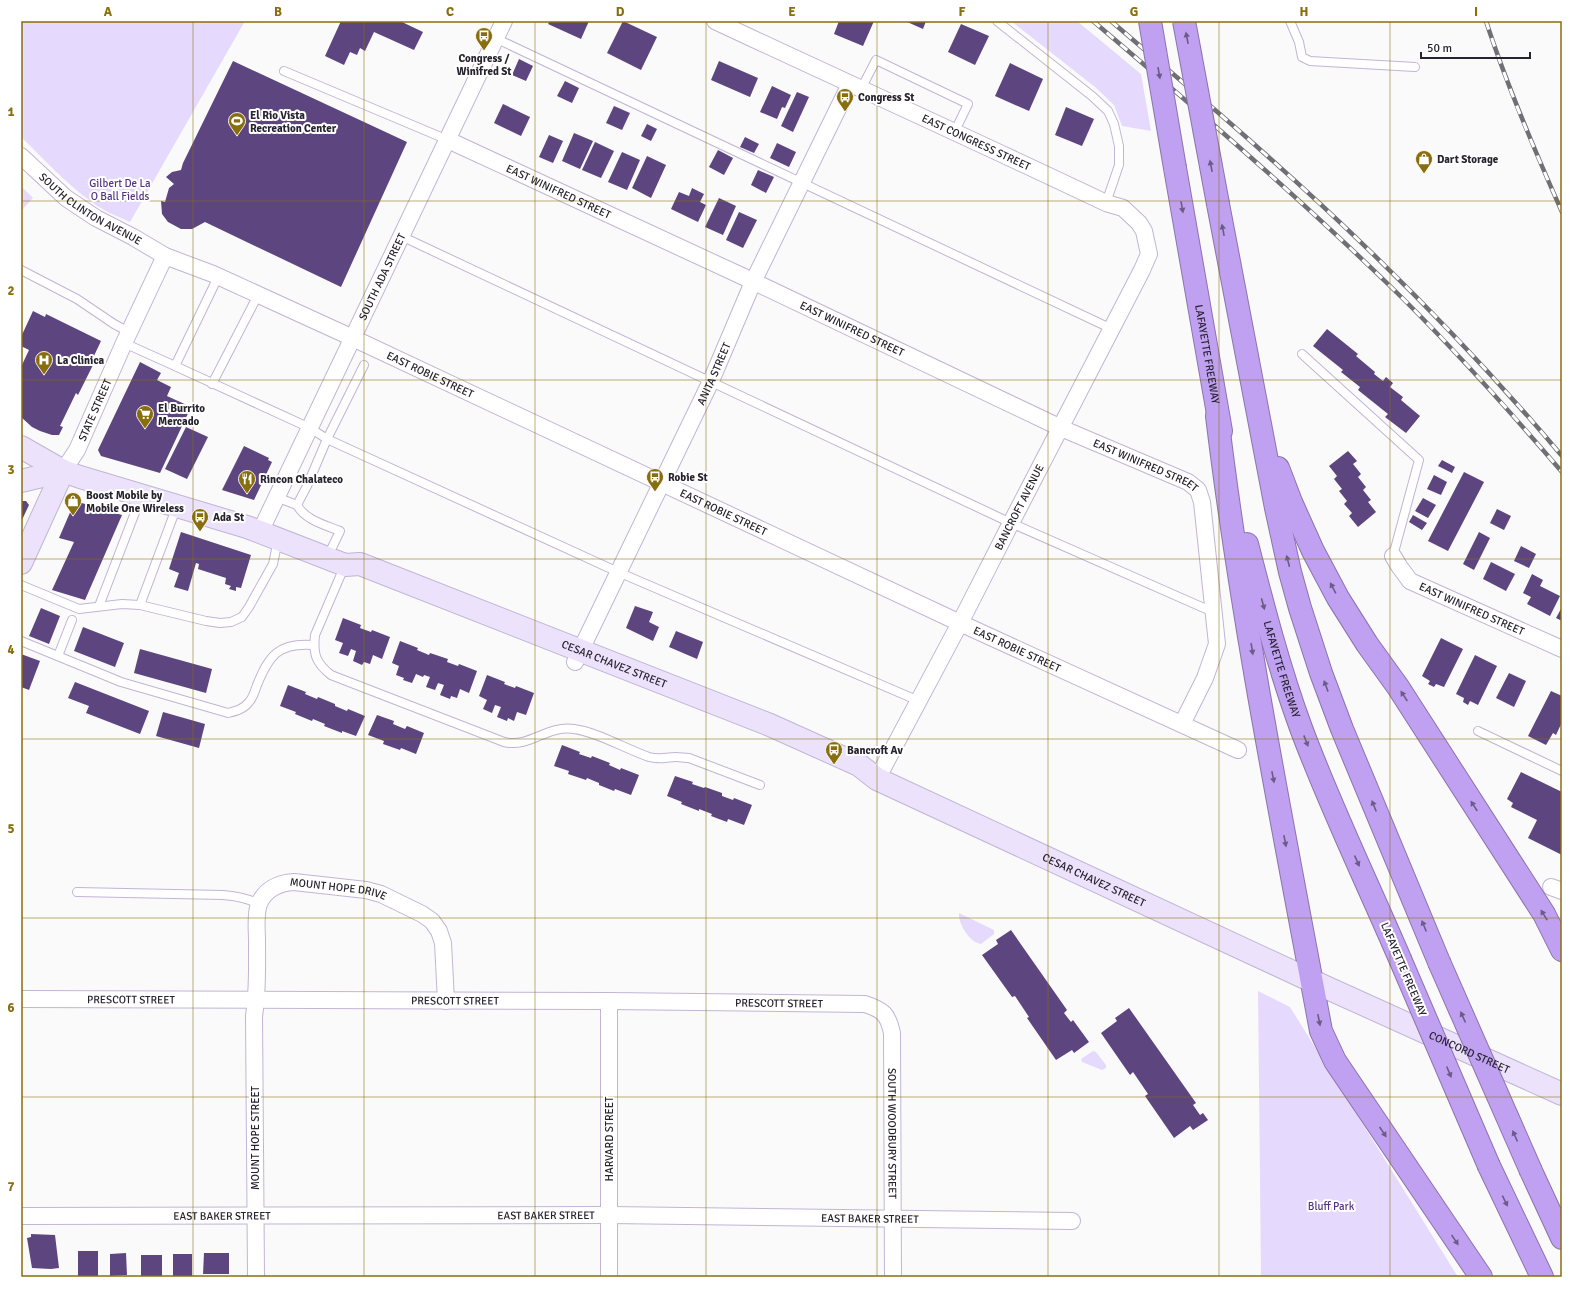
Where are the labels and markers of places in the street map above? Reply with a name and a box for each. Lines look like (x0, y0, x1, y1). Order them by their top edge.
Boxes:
bus stop icon: Congress / Winifred St (474, 26, 494, 51)
place label: Congress / Winifred St (457, 52, 511, 78)
bus stop icon: Congress St (835, 87, 855, 112)
place label: Congress St (858, 91, 914, 104)
place label: El Rio Vista Recreation Center (250, 109, 337, 135)
sports icon: El Rio Vista Recreation Center (227, 111, 247, 136)
shop icon: Dart Storage (1414, 149, 1434, 174)
place label: Dart Storage (1437, 153, 1499, 166)
hospital icon: La Clinica (34, 350, 54, 375)
place label: La Clinica (57, 354, 105, 367)
place label: El Burrito Mercado (158, 402, 205, 428)
supermarket icon: El Burrito Mercado (135, 404, 155, 429)
bus stop icon: Robie St (645, 467, 665, 492)
restaurant icon: Rincon Chalateco (237, 469, 257, 494)
place label: Robie St (668, 471, 708, 484)
place label: Rincon Chalateco (260, 473, 343, 486)
place label: Boost Mobile by Mobile One Wireless (86, 489, 184, 515)
shop icon: Boost Mobile by Mobile One Wireless (63, 491, 83, 516)
bus stop icon: Ada St (190, 507, 210, 532)
place label: Ada St (213, 511, 244, 524)
bus stop icon: Bancroft Av (824, 740, 844, 765)
place label: Bancroft Av (847, 744, 903, 757)

